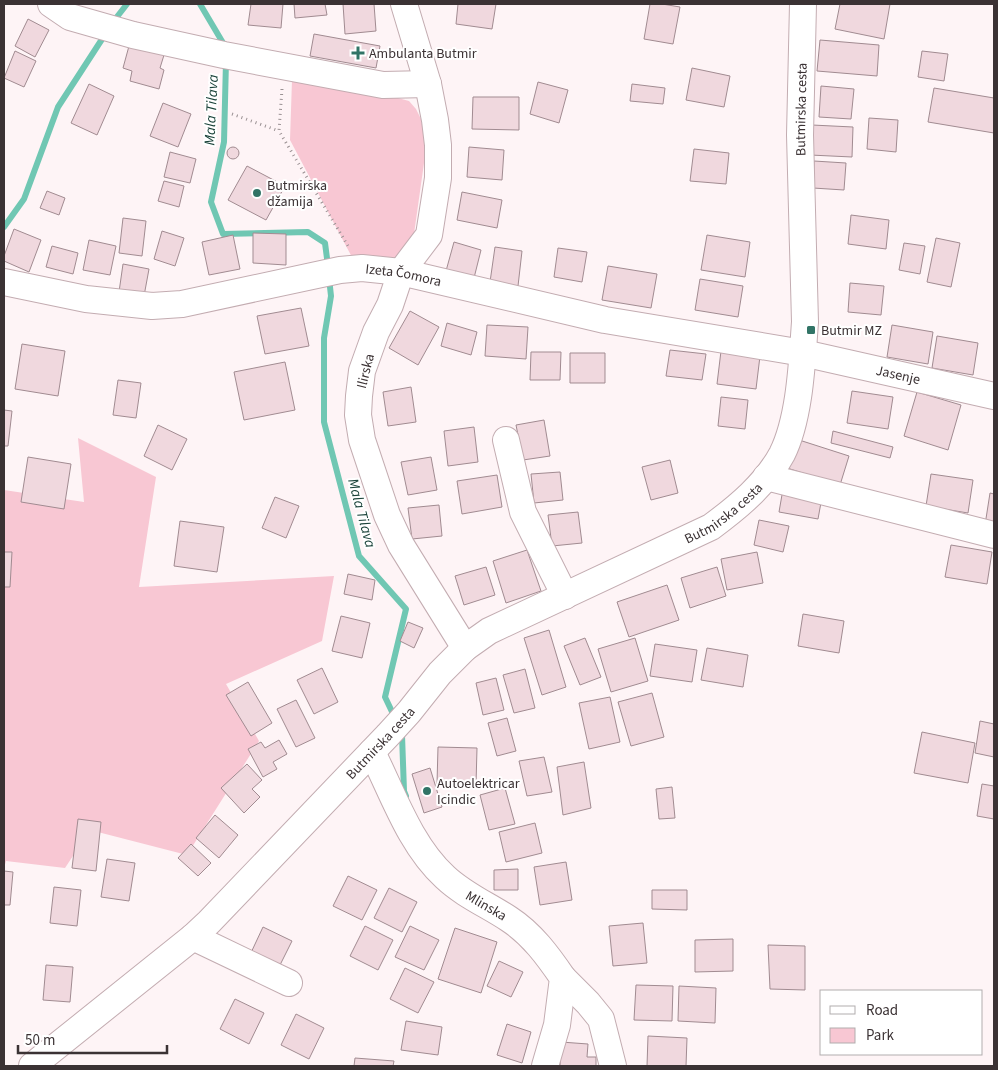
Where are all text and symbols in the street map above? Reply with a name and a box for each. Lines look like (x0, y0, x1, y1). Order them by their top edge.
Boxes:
place label: Ambulanta Butmir (369, 44, 477, 64)
marker: Ambulanta Butmir (351, 46, 365, 60)
street label: Butmirska cesta (791, 63, 813, 156)
water label: Mala Tilava (199, 74, 224, 146)
place label: Butmirska džamija (267, 176, 327, 212)
marker: Butmirska džamija (251, 187, 263, 199)
street label: Izeta Čomora (364, 259, 443, 292)
place label: Butmir MZ (821, 321, 882, 341)
marker: Butmir MZ (805, 324, 817, 336)
street label: Ilirska (352, 352, 380, 391)
street label: Jasenje (874, 361, 922, 390)
water label: Mala Tilava (342, 476, 381, 550)
street label: Butmirska cesta (681, 479, 768, 549)
street label: Butmirska cesta (342, 703, 420, 784)
place label: Autoelektricar Icindic (437, 774, 520, 810)
marker: Autoelektricar Icindic (421, 785, 433, 797)
street label: Mlinska (461, 886, 510, 926)
legend (820, 990, 983, 1055)
text: Road (866, 1000, 898, 1021)
scale bar (18, 1022, 166, 1054)
text: Park (866, 1025, 895, 1046)
text: 50 m (25, 1030, 55, 1051)

